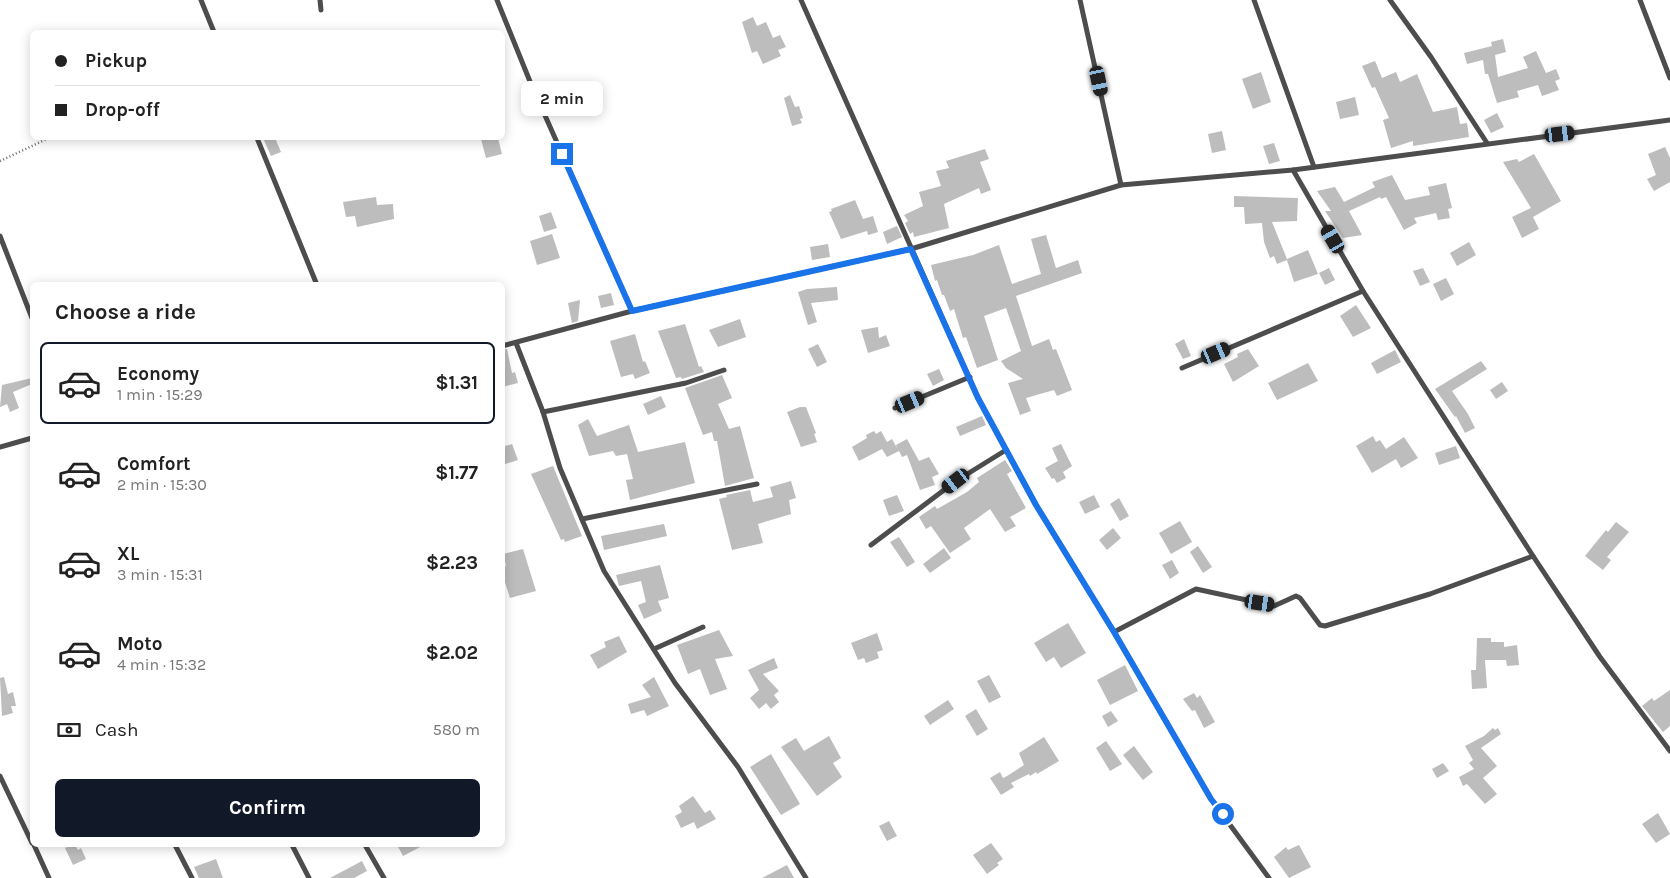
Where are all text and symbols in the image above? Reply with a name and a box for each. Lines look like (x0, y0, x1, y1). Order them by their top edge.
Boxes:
text: Pickup (85, 50, 147, 72)
car (1088, 65, 1109, 97)
callout: 2 min (521, 82, 603, 116)
text: 2 min (540, 89, 584, 108)
text: Drop-off (85, 99, 160, 121)
car (1544, 125, 1575, 143)
route end (551, 143, 573, 165)
car (1319, 222, 1346, 256)
text: Choose a ride (55, 299, 196, 325)
car (1199, 340, 1232, 366)
icon: car (57, 361, 102, 406)
text: Economy (117, 363, 199, 385)
text: $1.31 (435, 372, 478, 394)
text: 1 min · 15:29 (117, 385, 203, 404)
car (893, 389, 926, 415)
icon: car (57, 451, 102, 496)
text: Comfort (117, 453, 191, 475)
text: $1.77 (435, 462, 478, 484)
car (939, 466, 972, 496)
text: 2 min · 15:30 (117, 475, 207, 494)
icon: car (57, 541, 102, 586)
text: XL (117, 543, 139, 565)
text: $2.23 (426, 552, 478, 574)
text: 3 min · 15:31 (117, 565, 203, 584)
car (1244, 593, 1275, 613)
icon: car (57, 631, 102, 676)
text: Moto (117, 633, 163, 655)
text: $2.02 (426, 642, 478, 664)
text: 4 min · 15:32 (117, 655, 206, 674)
icon: cash (55, 716, 83, 744)
text: Cash (95, 719, 139, 741)
text: 580 m (433, 720, 480, 739)
button: Confirm (55, 779, 480, 837)
route start (1212, 803, 1234, 825)

